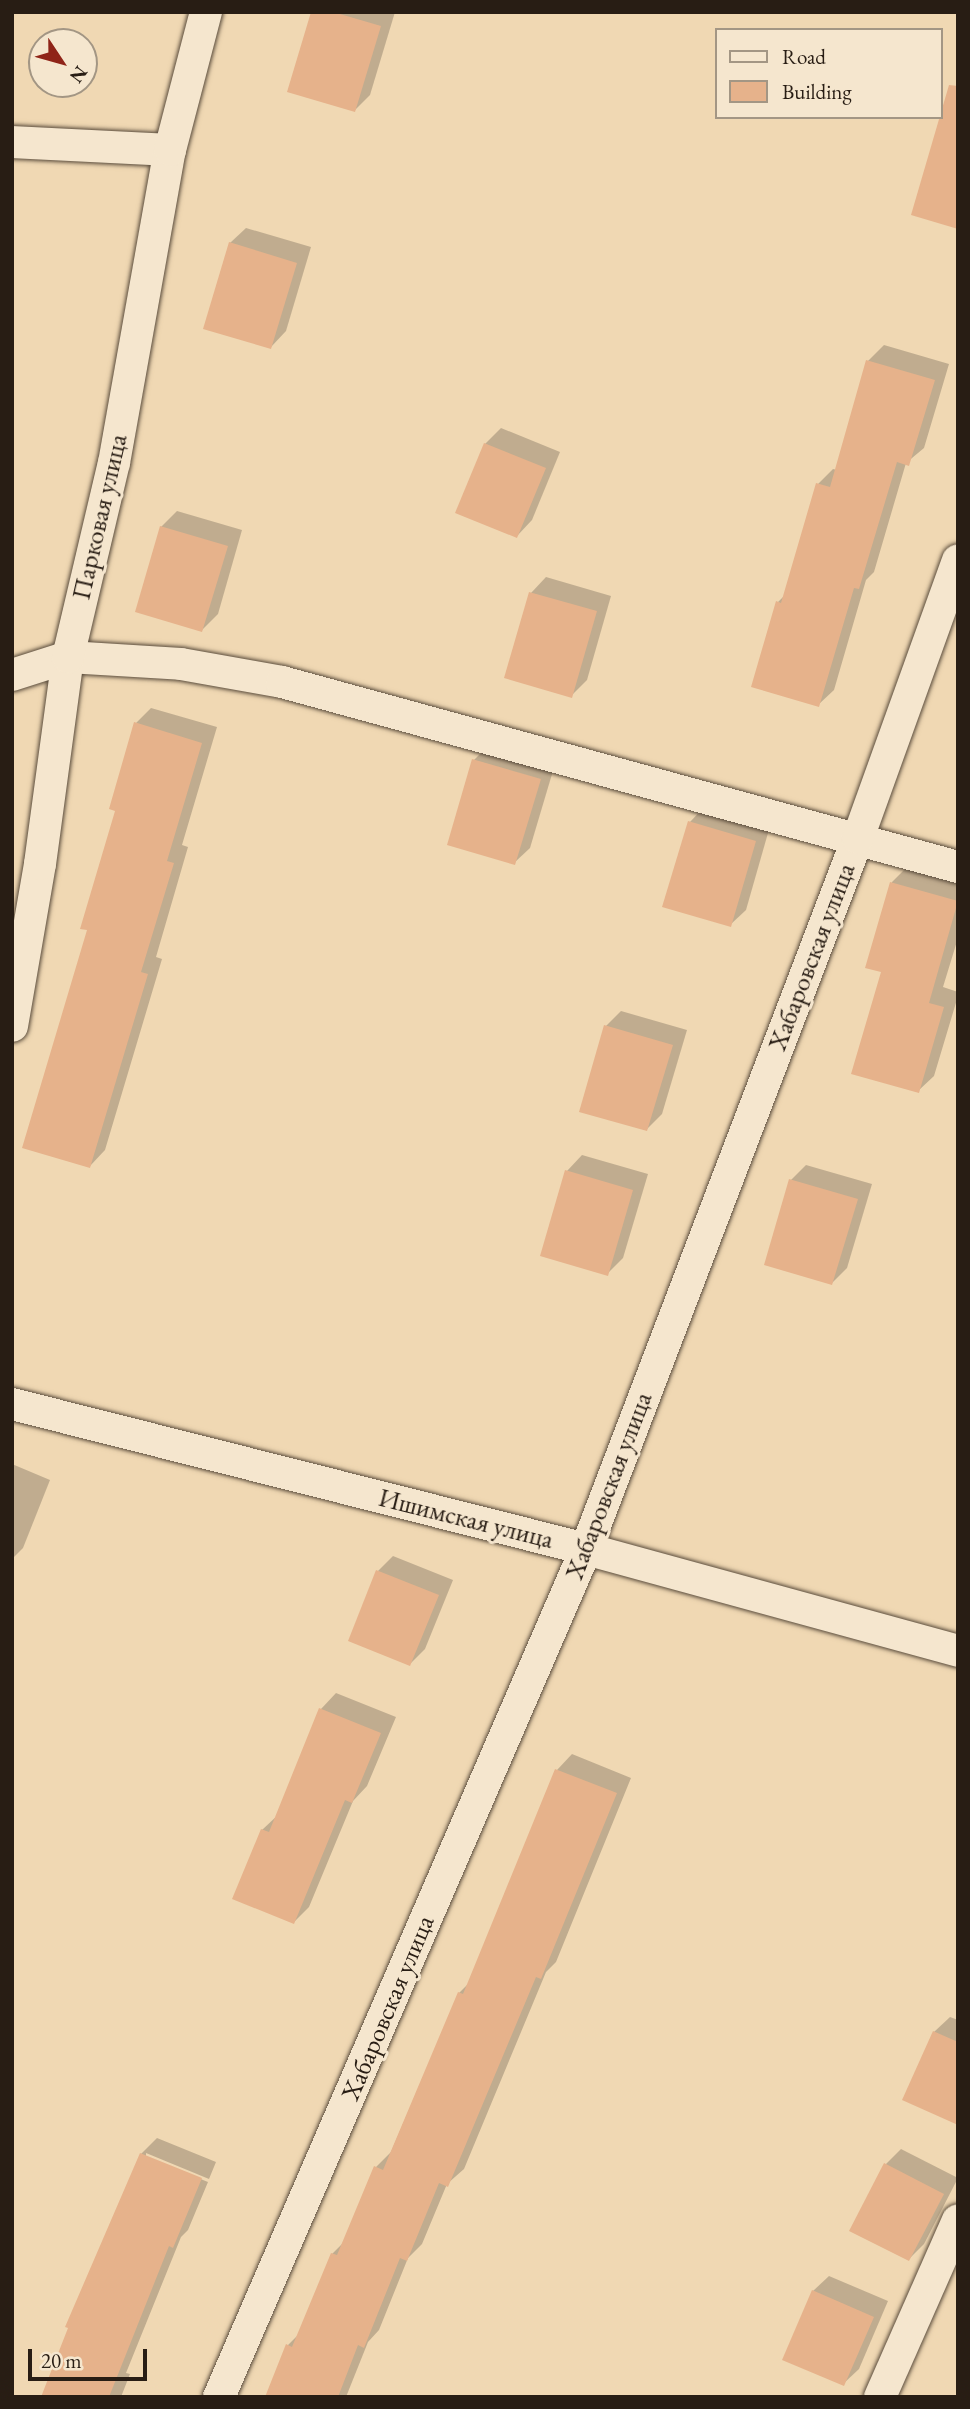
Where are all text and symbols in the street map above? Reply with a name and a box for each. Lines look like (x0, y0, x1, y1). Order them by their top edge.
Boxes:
north arrow (28, 28, 98, 98)
legend (715, 28, 942, 119)
text: Road (782, 43, 826, 70)
text: N (64, 61, 93, 88)
text: Building (782, 78, 852, 105)
street label: Парковая улица (66, 431, 134, 603)
street label: Хабаровская улица (762, 859, 862, 1055)
street label: Хабаровская улица (559, 1388, 659, 1584)
street label: Ишимская улица (375, 1482, 557, 1556)
street label: Хабаровская улица (335, 1911, 441, 2105)
scale bar (32, 2336, 150, 2380)
text: 20 m (41, 2347, 82, 2374)

